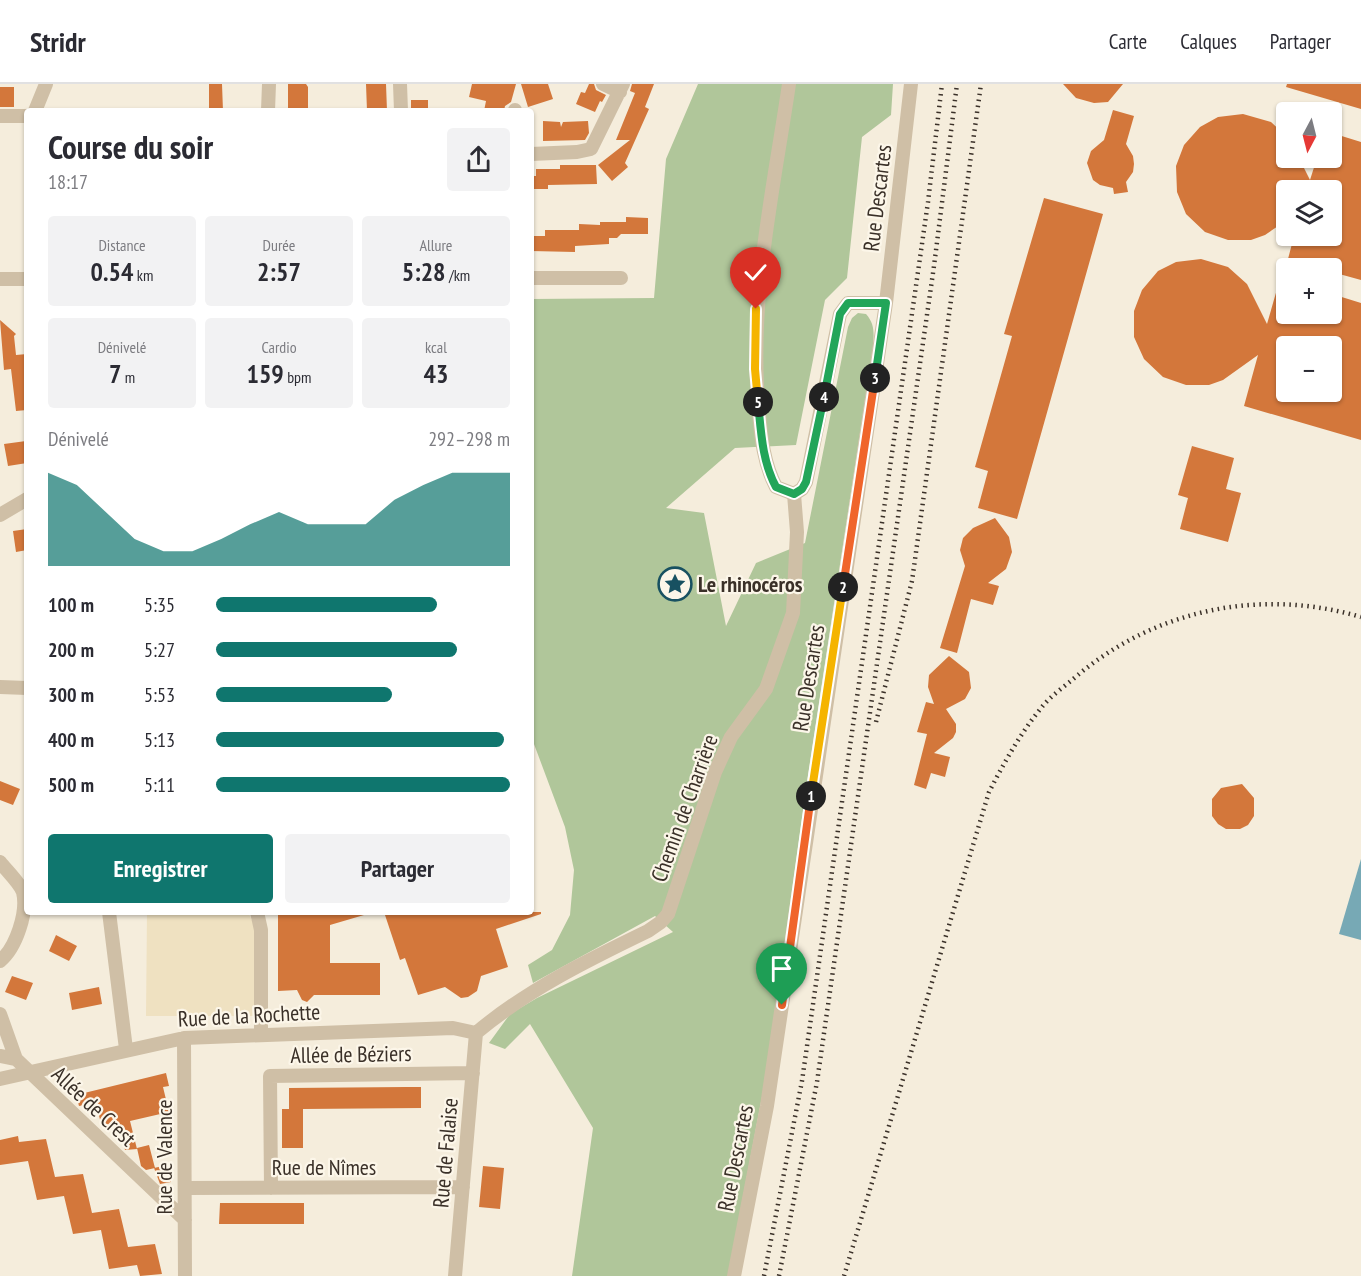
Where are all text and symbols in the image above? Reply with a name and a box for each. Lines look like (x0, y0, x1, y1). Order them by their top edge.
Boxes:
text: Stridr (30, 23, 86, 60)
text: Carte (1109, 28, 1147, 55)
text: Calques (1180, 28, 1237, 55)
text: Partager (1270, 28, 1331, 55)
north arrow (1276, 102, 1342, 168)
map controls (1276, 102, 1342, 402)
text: Course du soir (48, 125, 213, 168)
button: share (447, 128, 510, 191)
street label: Rue Descartes (857, 143, 897, 253)
text: 18:17 (48, 169, 88, 195)
button: layers (1276, 180, 1342, 246)
text: Distance (98, 235, 146, 255)
text: Durée (263, 235, 295, 255)
text: Allure (420, 235, 452, 255)
pin (730, 247, 781, 309)
text: 0.54 (91, 255, 133, 288)
text: 2:57 (257, 255, 301, 288)
text: 5:28 (402, 255, 446, 288)
icon: check (739, 256, 772, 289)
button: + (1276, 258, 1342, 324)
text: km (133, 265, 153, 285)
text: /km (446, 265, 470, 285)
button: − (1276, 336, 1342, 402)
text: Dénivelé (98, 337, 146, 357)
text: Cardio (261, 337, 297, 357)
text: kcal (425, 337, 447, 357)
text: 7 (109, 357, 121, 390)
text: 159 (246, 357, 284, 390)
text: 43 (424, 357, 448, 390)
pin: 3 (860, 363, 890, 393)
text: m (121, 367, 135, 387)
text: bpm (284, 367, 312, 387)
text: 3 (871, 368, 879, 388)
pin: 4 (809, 382, 839, 412)
pin: 5 (743, 387, 773, 417)
text: 4 (820, 387, 828, 407)
text: 5 (754, 392, 762, 412)
text: Dénivelé (48, 426, 109, 452)
text: 292–298 m (428, 426, 510, 452)
place icon: Le rhinocéros (657, 566, 693, 602)
place label: Le rhinocéros (698, 570, 803, 598)
pin: 2 (828, 572, 858, 602)
text: 2 (839, 577, 847, 597)
text: 100 m (48, 592, 94, 618)
text: 5:35 (144, 592, 175, 618)
street label: Rue Descartes (786, 623, 830, 733)
text: 200 m (48, 637, 94, 663)
text: 5:27 (144, 637, 175, 663)
text: 300 m (48, 682, 94, 708)
text: 5:53 (144, 682, 175, 708)
text: 400 m (48, 727, 94, 753)
text: 5:13 (144, 727, 175, 753)
street label: Chemin de Charrière (644, 730, 724, 886)
text: 500 m (48, 772, 94, 798)
text: 5:11 (144, 772, 175, 798)
pin: 1 (796, 781, 826, 811)
text: 1 (807, 786, 815, 806)
button: Enregistrer (48, 834, 273, 903)
button: Partager (285, 834, 510, 903)
pin (756, 943, 807, 1005)
icon: arrive (765, 952, 798, 985)
street label: Rue de la Rochette (177, 997, 321, 1033)
street label: Allée de Béziers (290, 1039, 412, 1069)
street label: Allée de Crest (46, 1060, 142, 1152)
street label: Rue de Falaise (426, 1097, 464, 1209)
street label: Rue de Valence (150, 1099, 178, 1215)
street label: Rue Descartes (711, 1103, 759, 1213)
street label: Rue de Nîmes (272, 1153, 376, 1181)

